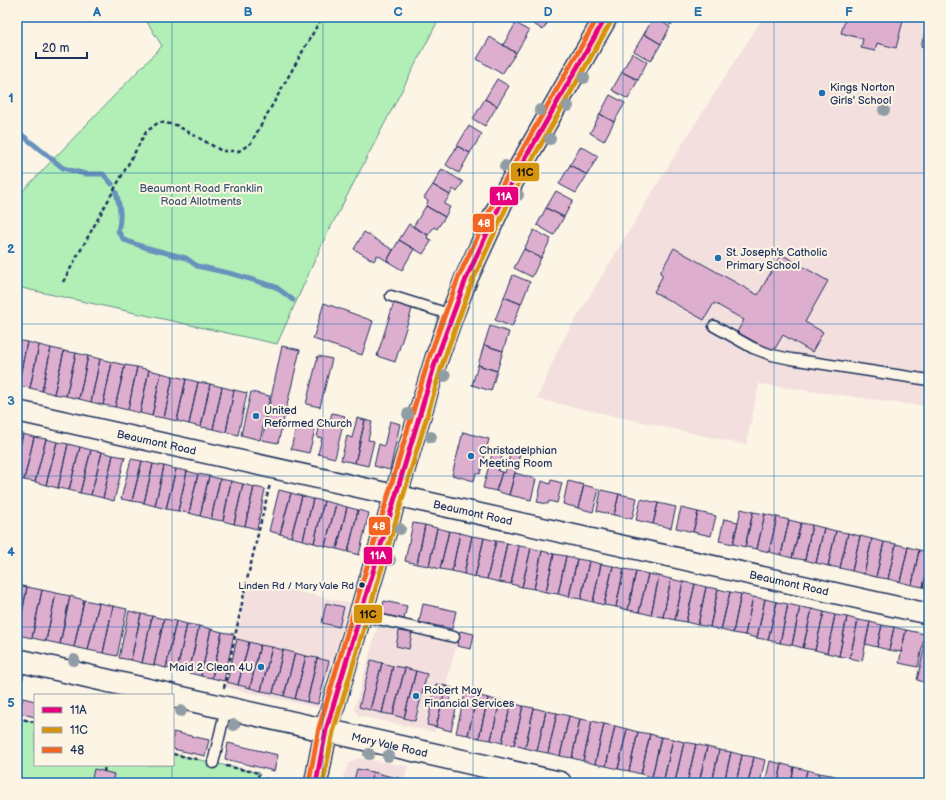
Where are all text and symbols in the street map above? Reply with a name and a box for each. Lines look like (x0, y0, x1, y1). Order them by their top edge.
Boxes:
text: A (92, 4, 101, 20)
text: B (243, 4, 253, 20)
text: C (393, 4, 403, 20)
text: D (543, 4, 553, 20)
text: E (694, 4, 703, 20)
text: F (845, 4, 853, 20)
scale bar (36, 34, 87, 60)
text: 20 m (42, 41, 69, 56)
place label: Kings Norton Girls' School (830, 81, 895, 107)
marker: Kings Norton Girls' School (817, 88, 827, 98)
text: 1 (8, 90, 14, 106)
line badge: 11C (510, 162, 540, 182)
text: 11C (516, 166, 534, 179)
park label: Beaumont Road Franklin Road Allotments (139, 182, 263, 208)
line badge: 11A (489, 186, 519, 206)
text: 11A (496, 190, 512, 203)
line badge: 48 (472, 213, 495, 233)
text: 48 (477, 217, 491, 230)
text: 2 (7, 241, 15, 257)
place label: St. Joseph's Catholic Primary School (726, 246, 827, 272)
marker: St. Joseph's Catholic Primary School (713, 253, 723, 263)
text: 3 (7, 393, 15, 409)
place label: United Reformed Church (264, 404, 352, 430)
marker: United Reformed Church (251, 411, 261, 421)
street label: Beaumont Road (116, 427, 197, 458)
place label: Christadelphian Meeting Room (479, 444, 557, 470)
marker: Christadelphian Meeting Room (466, 451, 476, 461)
street label: Beaumont Road (432, 498, 514, 528)
line badge: 48 (368, 516, 391, 536)
text: 48 (372, 520, 386, 533)
text: 4 (7, 544, 15, 560)
line badge: 11A (363, 546, 393, 565)
text: 11A (370, 549, 386, 562)
street label: Beaumont Road (748, 568, 830, 598)
place label: Linden Rd / Mary Vale Rd (238, 580, 354, 592)
marker: Linden Rd / Mary Vale Rd (357, 580, 367, 590)
line badge: 11C (353, 604, 383, 624)
text: 11C (359, 608, 377, 621)
place label: Maid 2 Clean 4U (169, 661, 253, 674)
marker: Maid 2 Clean 4U (256, 662, 266, 672)
place label: Robert May Financial Services (424, 684, 515, 710)
marker: Robert May Financial Services (411, 691, 421, 701)
legend (34, 694, 174, 766)
text: 5 (7, 695, 15, 711)
text: 11A (70, 703, 87, 718)
text: 11C (70, 723, 88, 738)
street label: Mary Vale Road (350, 730, 429, 760)
text: 48 (70, 743, 84, 758)

